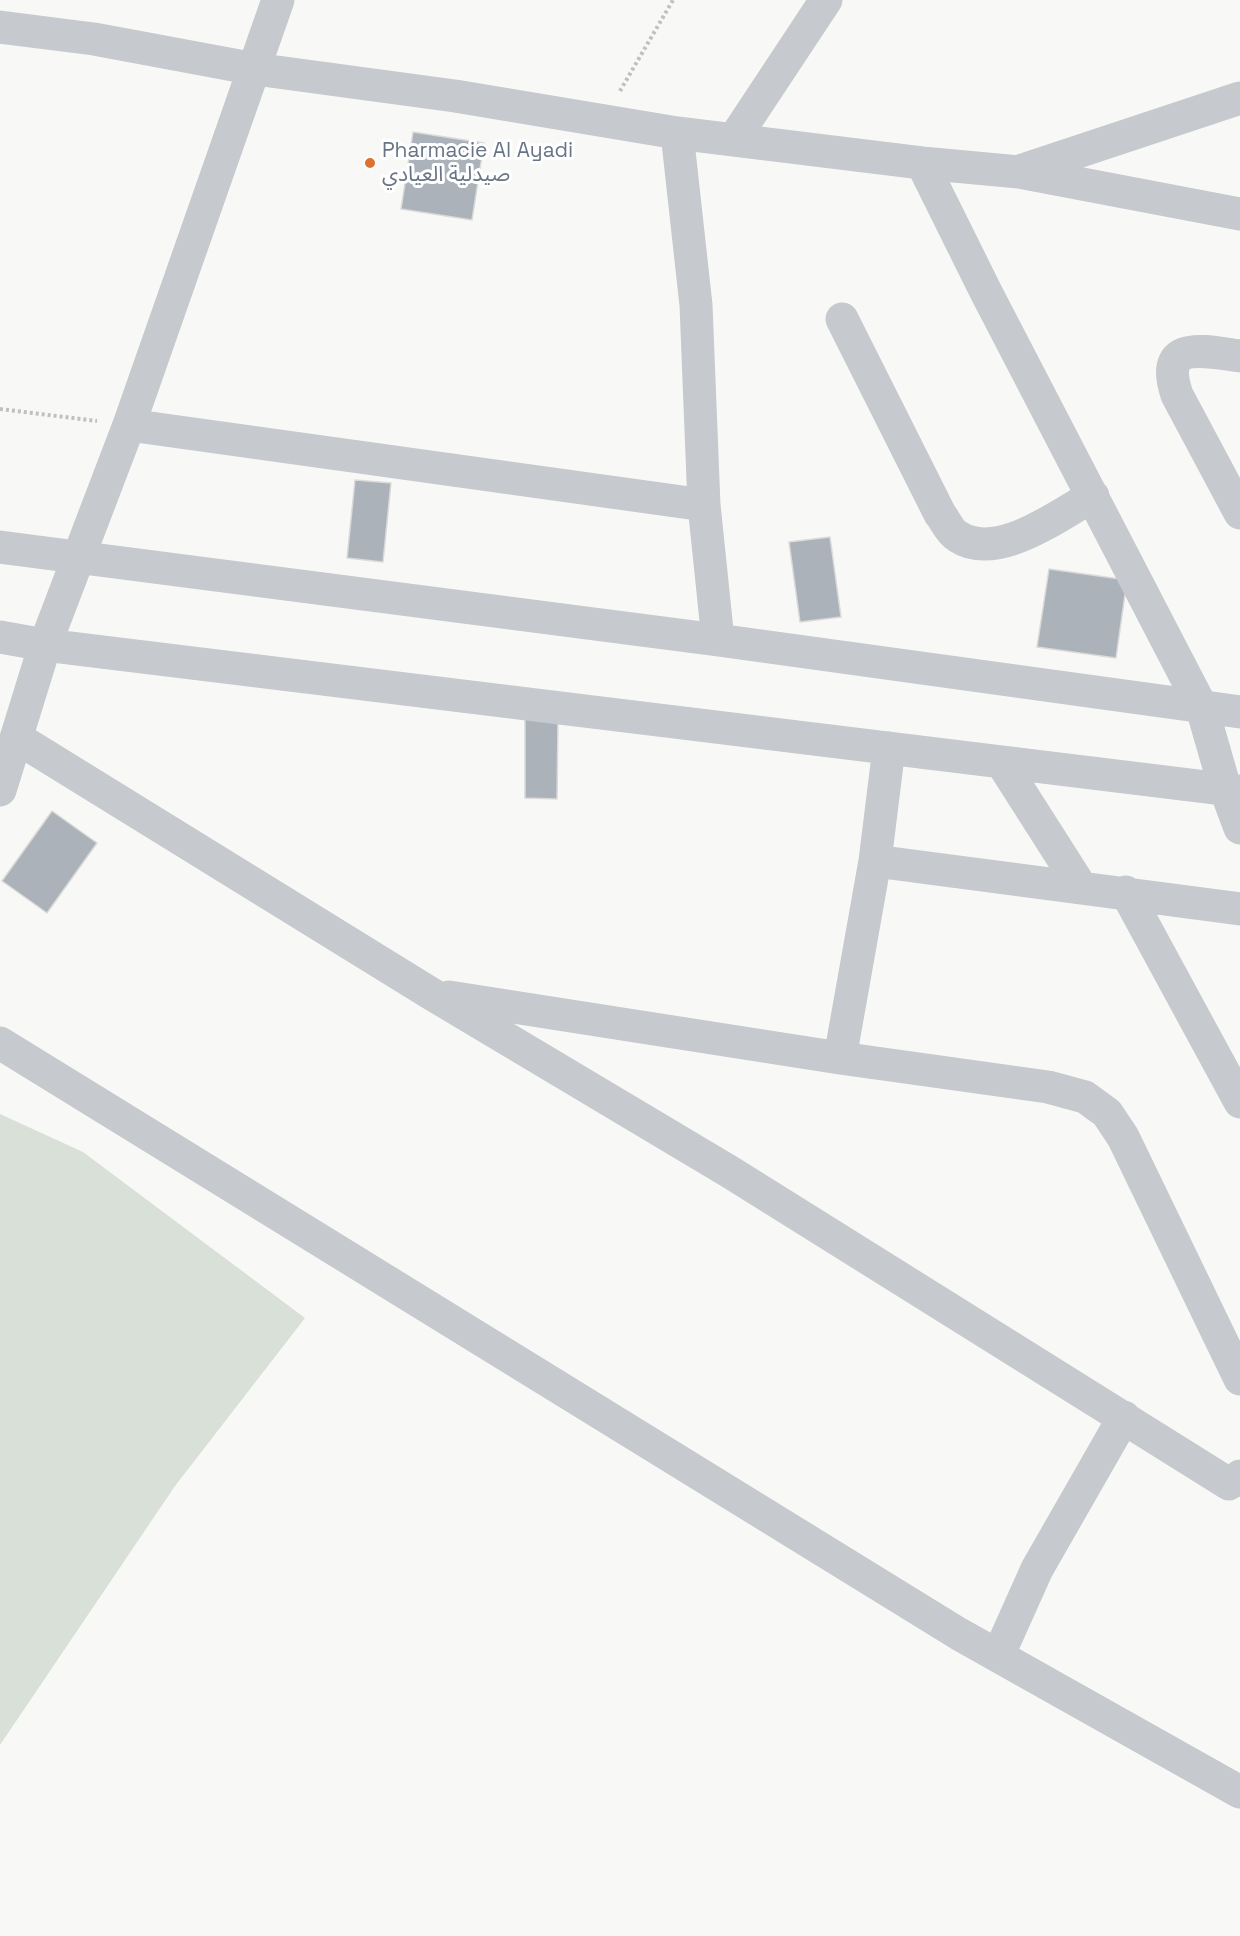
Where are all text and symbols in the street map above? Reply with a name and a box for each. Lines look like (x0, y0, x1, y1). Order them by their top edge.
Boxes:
place label: Pharmacie Al Ayadi صيدلية العيادي (382, 138, 573, 188)
marker: Pharmacie Al Ayadi صيدلية العيادي (363, 156, 377, 170)

